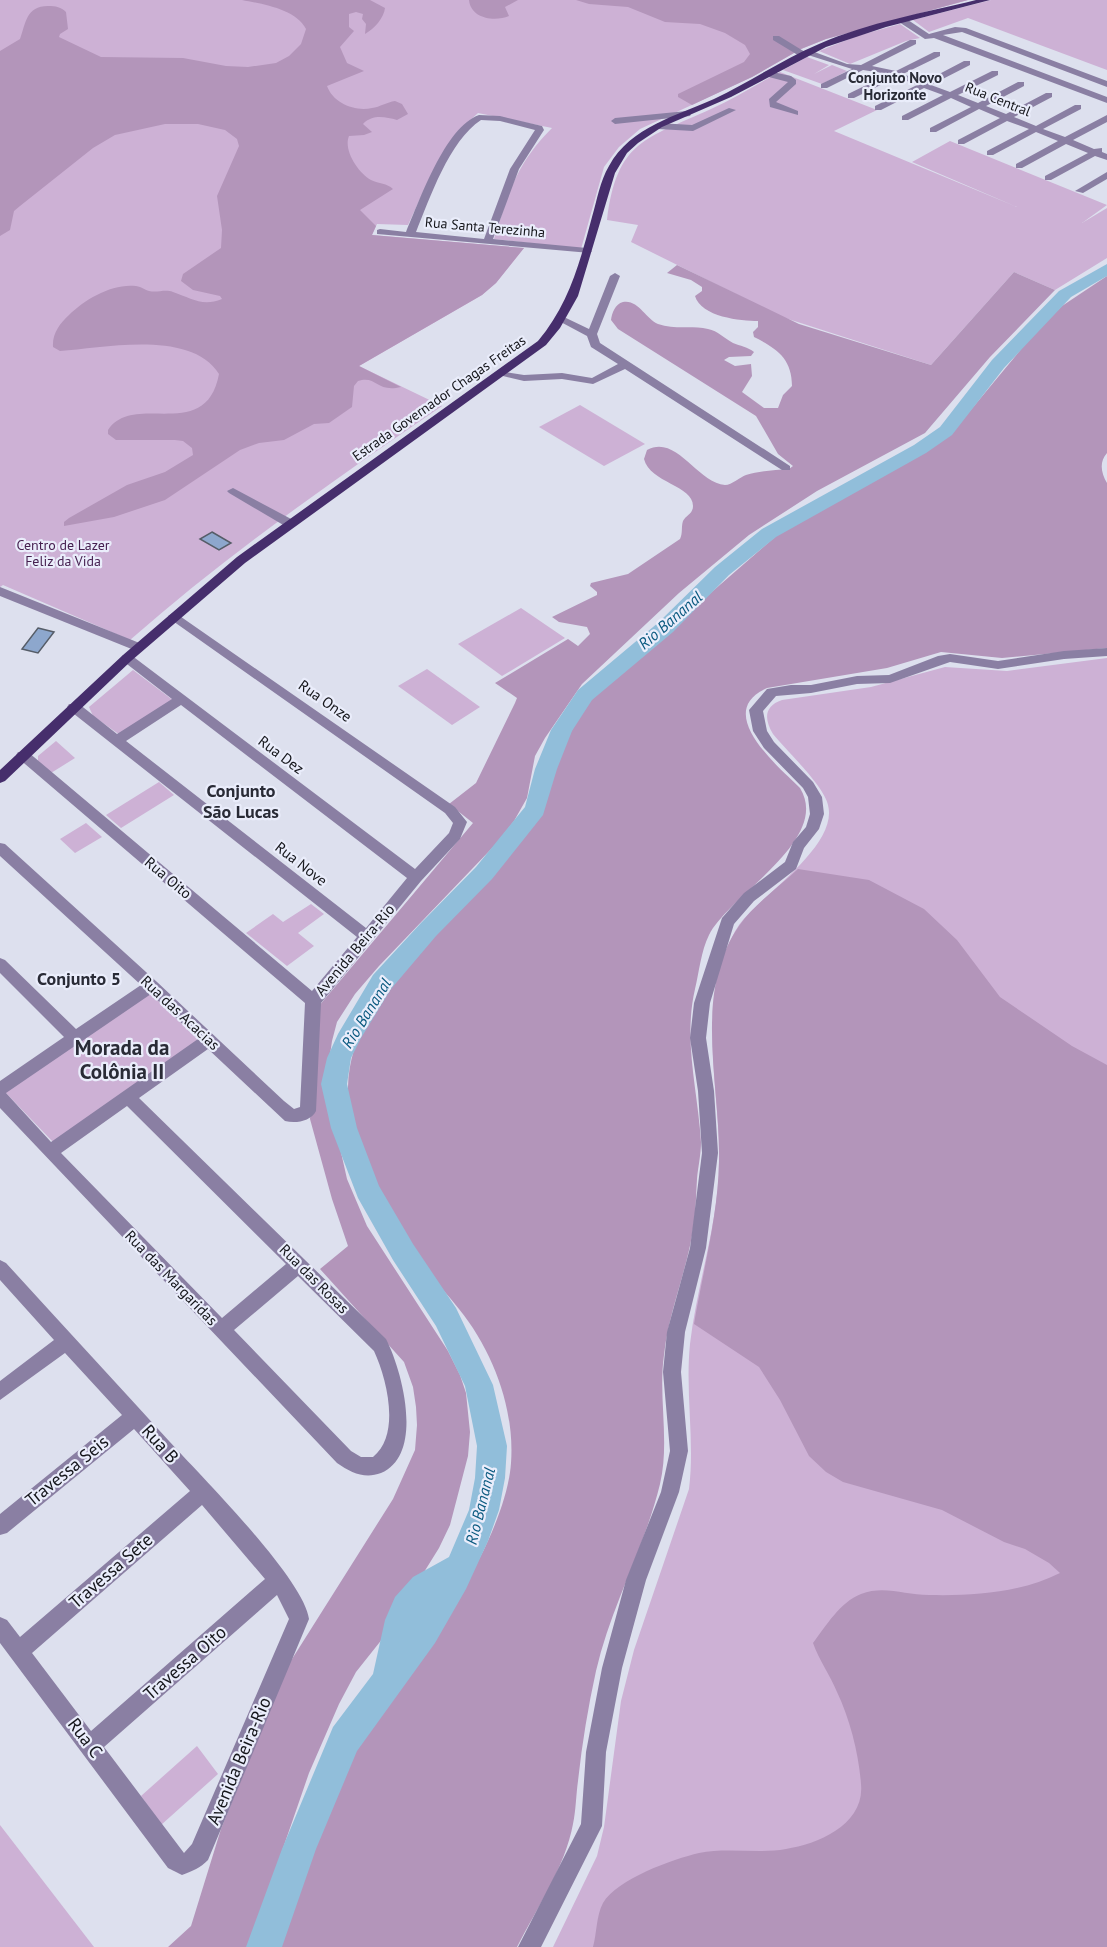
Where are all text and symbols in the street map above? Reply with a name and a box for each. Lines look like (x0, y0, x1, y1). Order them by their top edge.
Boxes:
district label: Conjunto Novo Horizonte (848, 68, 942, 104)
street label: Rua Central (963, 78, 1033, 120)
street label: Rua Santa Terezinha (424, 213, 546, 241)
street label: Estrada Governador Chagas Freitas (349, 331, 529, 465)
park label: Centro de Lazer Feliz da Vida (16, 536, 110, 570)
water label: Rio Bananal (634, 586, 707, 653)
street label: Rua Onze (295, 675, 356, 726)
street label: Rua Dez (255, 731, 308, 778)
district label: Conjunto São Lucas (203, 779, 279, 823)
street label: Rua Nove (271, 837, 331, 890)
street label: Rua Oito (141, 852, 196, 903)
street label: Avenida Beira-Rio (311, 900, 399, 999)
district label: Conjunto 5 (37, 967, 121, 990)
street label: Rua das Acacias (137, 971, 224, 1054)
water label: Rio Bananal (337, 974, 396, 1052)
district label: Morada da Colônia II (75, 1034, 169, 1085)
street label: Rua das Margaridas (121, 1226, 222, 1329)
street label: Rua das Rosas (276, 1240, 353, 1317)
street label: Rua B (137, 1419, 184, 1468)
street label: Travessa Seis (20, 1430, 113, 1511)
water label: Rio Bananal (461, 1465, 499, 1547)
street label: Travessa Sete (64, 1528, 157, 1613)
street label: Travessa Oito (139, 1620, 231, 1705)
street label: Avenida Beira-Rio (201, 1693, 276, 1828)
street label: Rua C (63, 1713, 108, 1762)

